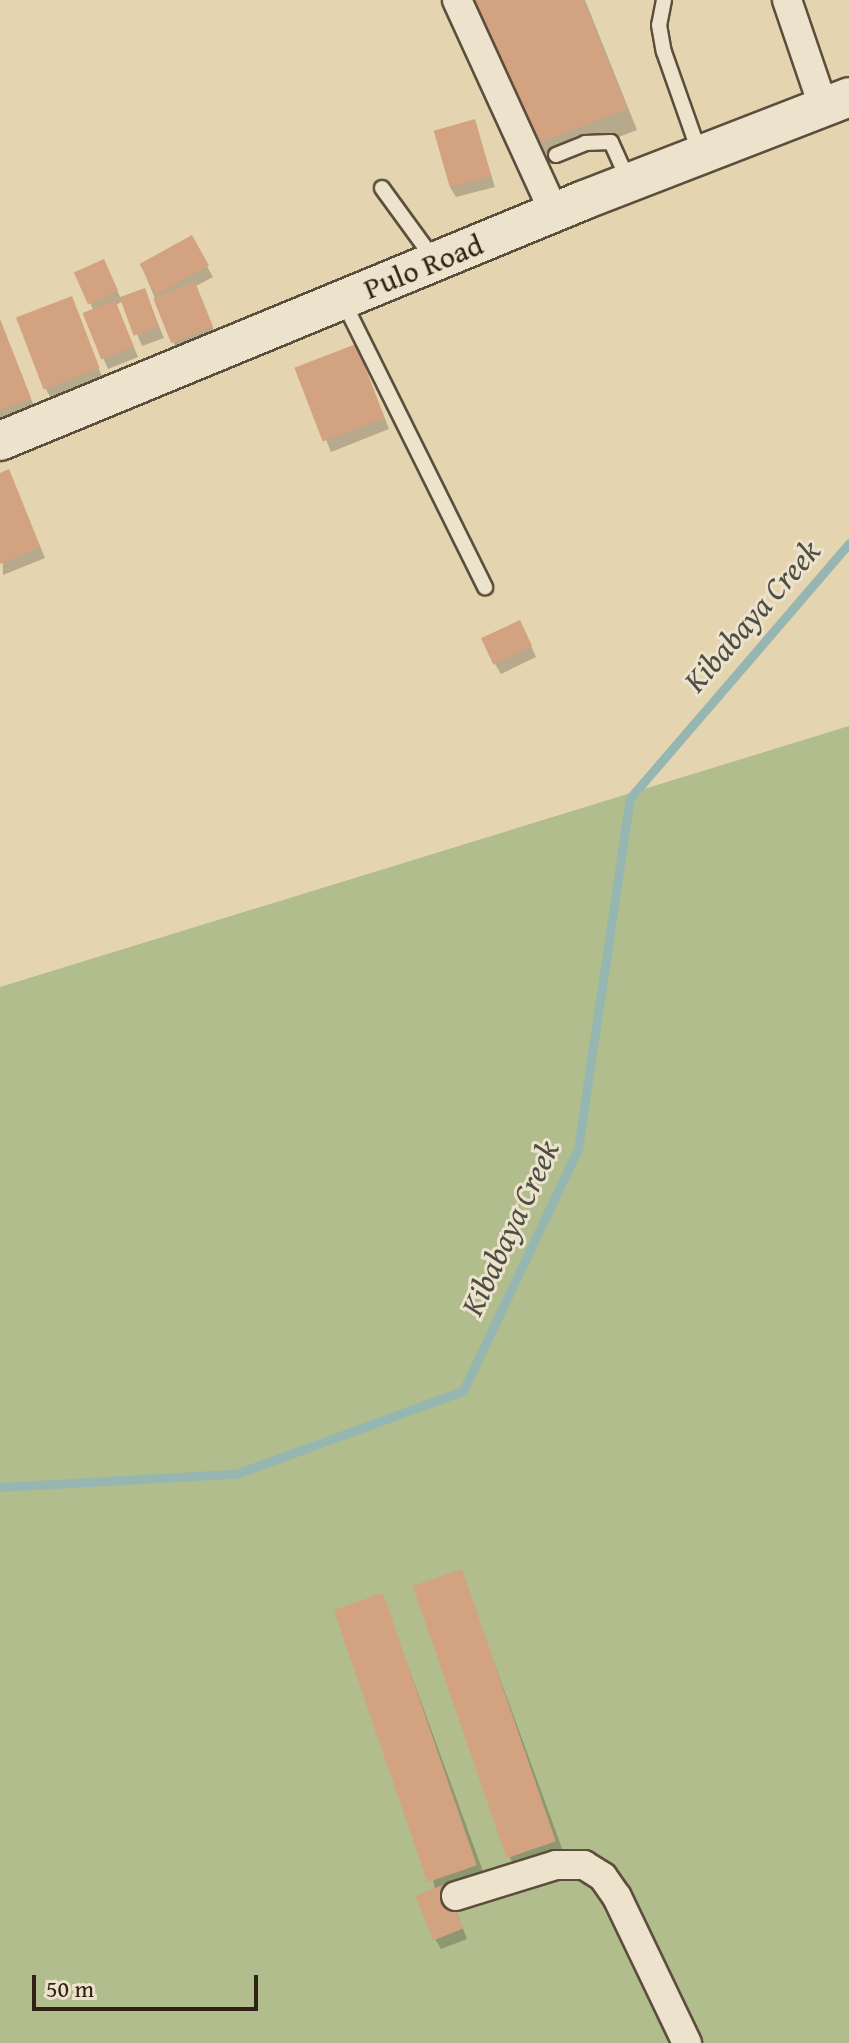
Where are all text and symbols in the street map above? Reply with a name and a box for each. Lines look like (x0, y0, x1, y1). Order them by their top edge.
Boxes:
street label: Pulo Road (358, 226, 488, 306)
water label: Kibabaya Creek (676, 532, 828, 700)
water label: Kibabaya Creek (453, 1134, 567, 1322)
scale bar (36, 1959, 262, 2009)
text: 50 m (46, 1971, 94, 2006)

